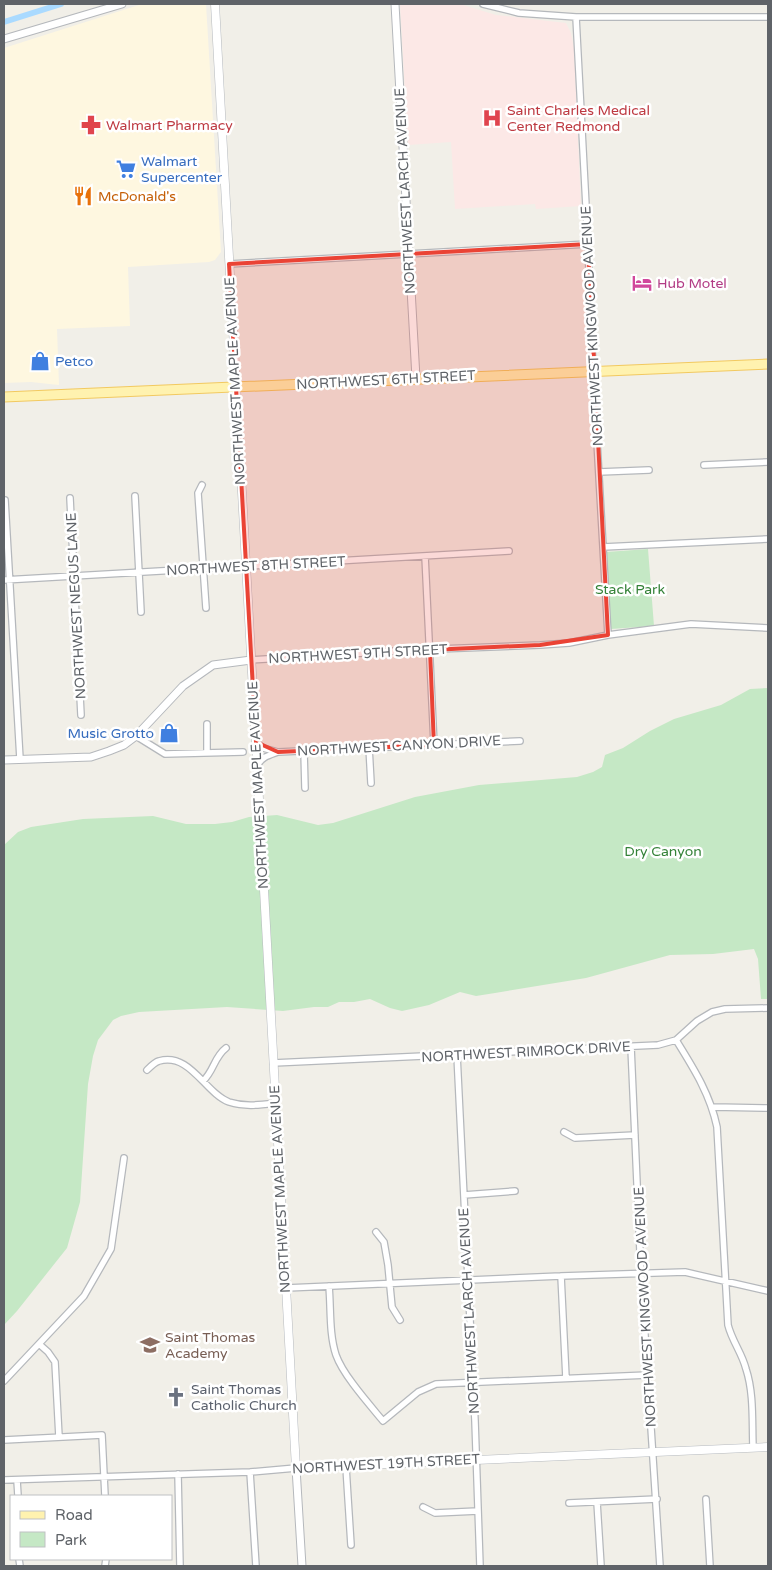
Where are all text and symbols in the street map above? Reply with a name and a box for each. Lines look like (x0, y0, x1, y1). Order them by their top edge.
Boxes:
street label: NORTHWEST LARCH AVENUE (391, 87, 419, 295)
place label: Saint Charles Medical Center Redmond (507, 102, 650, 135)
hospital icon: Saint Charles Medical Center Redmond (481, 107, 503, 129)
pharmacy icon: Walmart Pharmacy (80, 114, 102, 136)
place label: Walmart Pharmacy (106, 117, 233, 134)
place label: Walmart Supercenter (141, 153, 223, 186)
supermarket icon: Walmart Supercenter (115, 158, 137, 180)
restaurant icon: McDonald's (72, 185, 94, 207)
place label: McDonald's (98, 188, 176, 205)
street label: NORTHWEST KINGWOOD AVENUE (577, 205, 607, 447)
hotel icon: Hub Motel (631, 272, 653, 294)
place label: Hub Motel (657, 275, 727, 292)
street label: NORTHWEST MAPLE AVENUE (221, 276, 249, 485)
shop icon: Petco (29, 350, 51, 372)
place label: Petco (55, 353, 93, 370)
street label: NORTHWEST 6TH STREET (296, 367, 477, 393)
street label: NORTHWEST NEGUS LANE (63, 512, 89, 700)
street label: NORTHWEST 8TH STREET (166, 553, 347, 579)
park label: Stack Park (595, 581, 665, 598)
street label: NORTHWEST 9TH STREET (268, 641, 449, 667)
street label: NORTHWEST MAPLE AVENUE (244, 680, 272, 889)
shop icon: Music Grotto (158, 722, 180, 744)
place label: Music Grotto (68, 725, 154, 742)
street label: NORTHWEST CANYON DRIVE (297, 732, 502, 760)
park label: Dry Canyon (624, 843, 702, 860)
street label: NORTHWEST RIMROCK DRIVE (421, 1038, 631, 1066)
street label: NORTHWEST MAPLE AVENUE (266, 1084, 294, 1293)
street label: NORTHWEST KINGWOOD AVENUE (630, 1186, 660, 1428)
street label: NORTHWEST LARCH AVENUE (455, 1207, 483, 1415)
place label: Saint Thomas Academy (165, 1329, 256, 1362)
school or university icon: Saint Thomas Academy (139, 1334, 161, 1356)
place label: Saint Thomas Catholic Church (191, 1381, 297, 1414)
church icon: Saint Thomas Catholic Church (165, 1386, 187, 1408)
street label: NORTHWEST 19TH STREET (292, 1451, 481, 1477)
legend (10, 1495, 172, 1560)
text: Road (55, 1506, 93, 1524)
text: Park (55, 1531, 87, 1549)

